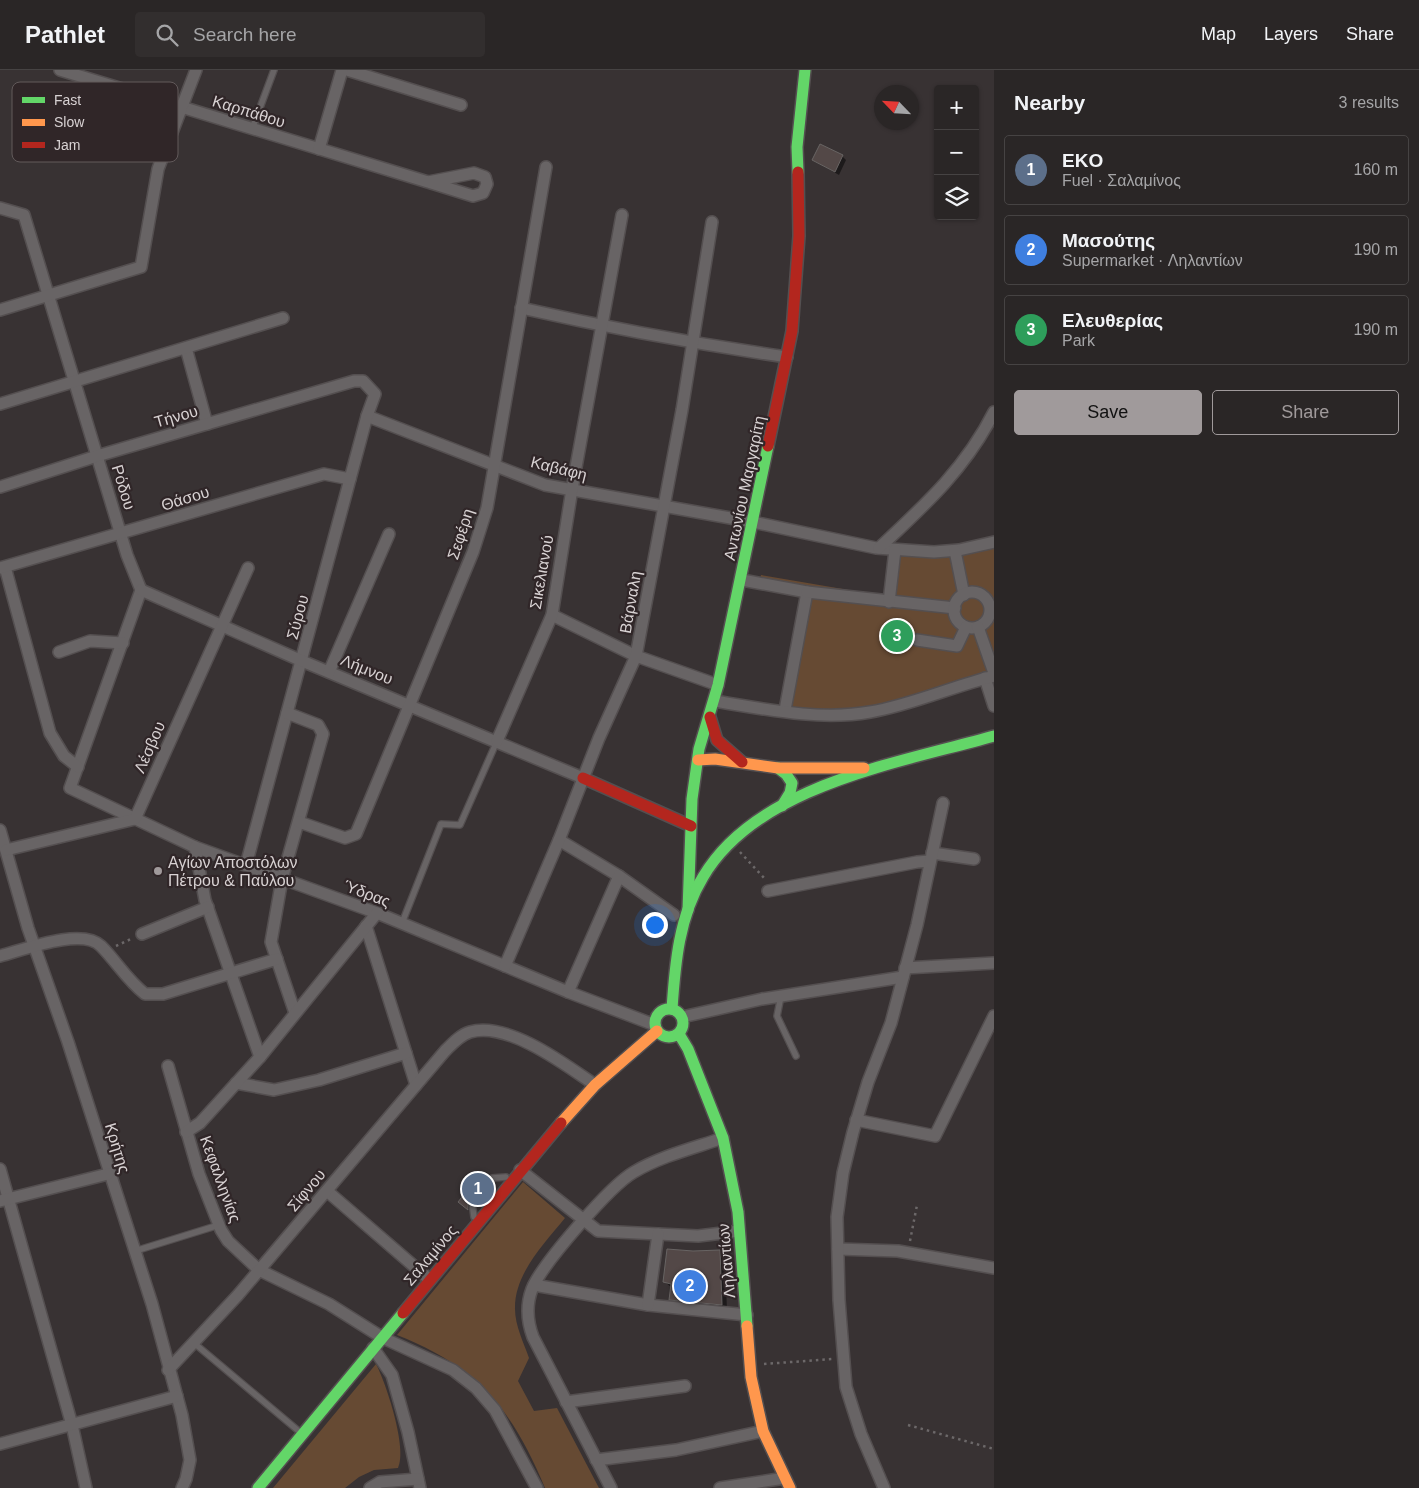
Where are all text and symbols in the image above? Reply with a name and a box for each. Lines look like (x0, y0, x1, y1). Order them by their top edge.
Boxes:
search box (135, 12, 485, 57)
text: Pathlet (25, 21, 105, 48)
icon: search (153, 21, 181, 49)
text: Search here (193, 24, 297, 45)
text: Map (1201, 24, 1236, 44)
text: Layers (1264, 24, 1318, 44)
text: Share (1346, 24, 1394, 44)
legend (12, 82, 178, 162)
north arrow (874, 85, 919, 130)
map controls (934, 85, 979, 220)
button: + (934, 85, 979, 130)
text: Nearby (1014, 91, 1085, 114)
text: Fast (54, 92, 81, 108)
street label: Καρπάθου (210, 92, 287, 131)
text: 3 results (1339, 94, 1399, 111)
text: Slow (54, 114, 85, 130)
button: − (934, 130, 979, 175)
text: Jam (54, 137, 80, 153)
text: EKO (1062, 150, 1103, 171)
text: 1 (1027, 161, 1035, 178)
text: 160 m (1354, 161, 1398, 178)
text: Fuel · Σαλαμίνος (1062, 172, 1181, 189)
button: layers (934, 175, 979, 220)
text: Μασούτης (1062, 230, 1155, 251)
text: 2 (1027, 241, 1035, 258)
text: 190 m (1354, 241, 1398, 258)
text: Supermarket · Ληλαντίων (1062, 252, 1243, 269)
text: Ελευθερίας (1062, 310, 1163, 331)
text: 3 (1027, 321, 1035, 338)
text: 190 m (1354, 321, 1398, 338)
text: Park (1062, 332, 1095, 349)
button: Save (1014, 390, 1202, 435)
button: Share (1212, 390, 1399, 435)
street label: Τήνου (152, 402, 200, 431)
street label: Αντωνίου Μαργαρίτη (721, 414, 768, 562)
street label: Καβάφη (529, 453, 589, 484)
street label: Ρόδου (109, 463, 138, 512)
street label: Θάσου (159, 483, 211, 514)
street label: Σεφέρη (444, 507, 477, 562)
street label: Σικελιανού (527, 534, 556, 611)
street label: Βάρναλη (617, 570, 644, 635)
street label: Σύρου (283, 593, 312, 641)
pin: 3 (881, 617, 913, 655)
street label: Λήμνου (338, 651, 395, 688)
street label: Λέσβου (131, 719, 168, 776)
place label: Αγίων Αποστόλων Πέτρου & Παύλου (168, 854, 297, 889)
marker: Αγίων Αποστόλων Πέτρου & Παύλου (152, 865, 164, 877)
street label: Ύδρας (341, 877, 393, 910)
your location (642, 912, 668, 938)
street label: Κρήτης (102, 1121, 133, 1176)
street label: Κεφαλληνίας (197, 1134, 244, 1225)
street label: Σίφνου (284, 1166, 329, 1215)
pin: 1 (462, 1170, 494, 1208)
street label: Σαλαμίνος (400, 1221, 461, 1289)
street label: Ληλαντίων (715, 1223, 738, 1299)
pin: 2 (674, 1267, 706, 1305)

